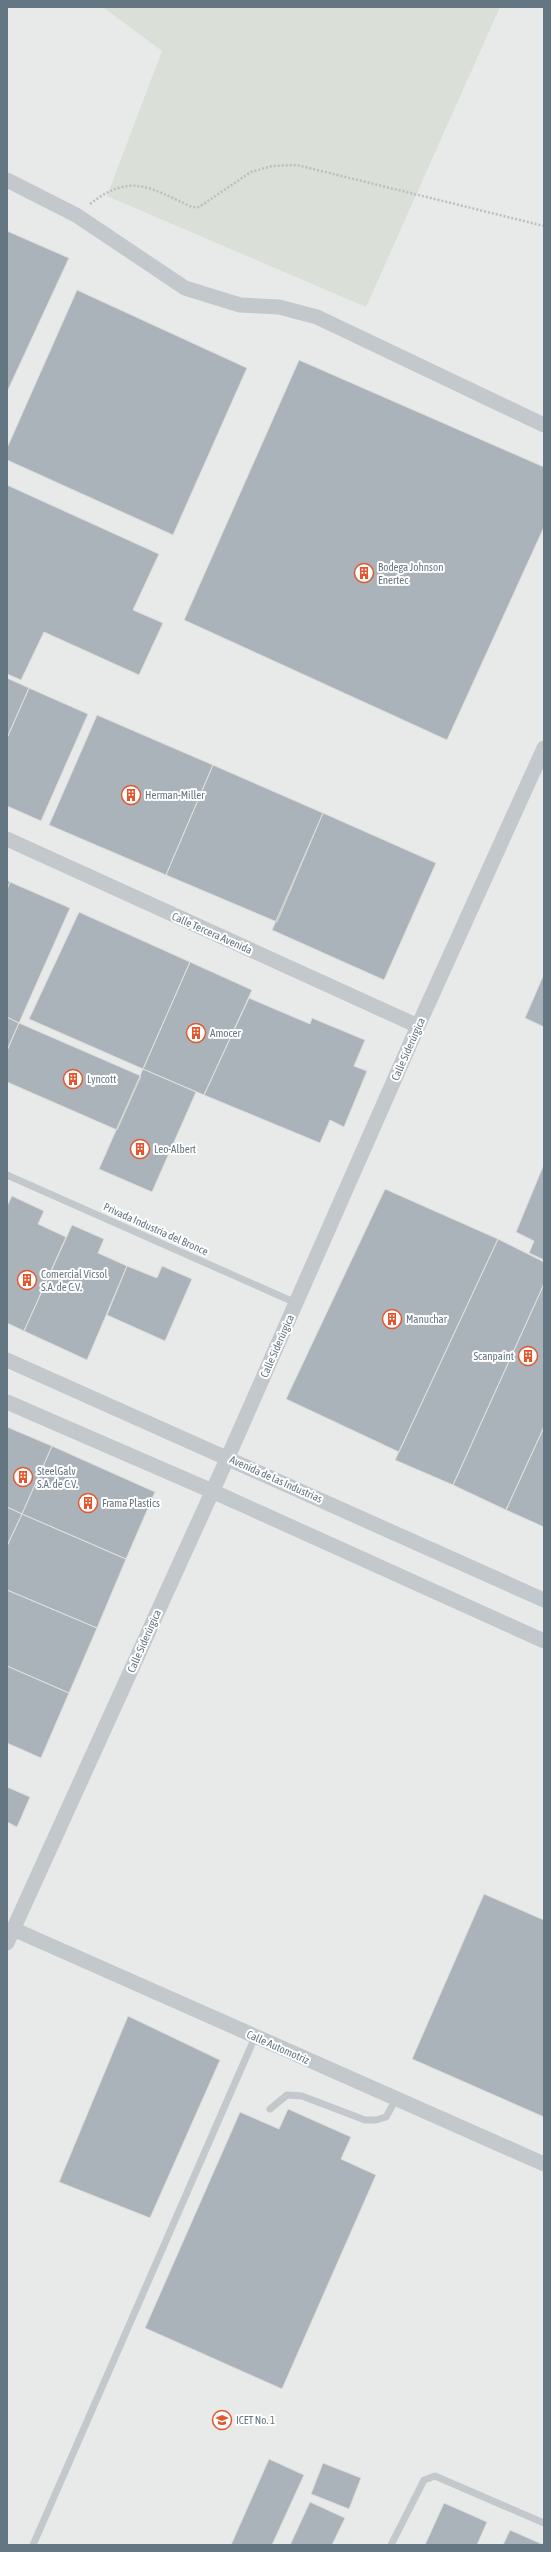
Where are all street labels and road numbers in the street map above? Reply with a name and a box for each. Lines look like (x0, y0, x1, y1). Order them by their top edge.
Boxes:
street label: Calle Tercera Avenida (170, 910, 254, 956)
street label: Calle Siderúrgica (389, 1016, 427, 1082)
street label: Privada Industria del Bronce (102, 1200, 210, 1258)
street label: Calle Siderúrgica (258, 1313, 296, 1379)
street label: Avenida de las Industrias (228, 1453, 324, 1505)
street label: Calle Siderúrgica (125, 1608, 163, 1674)
street label: Calle Automotriz (245, 2028, 311, 2066)

